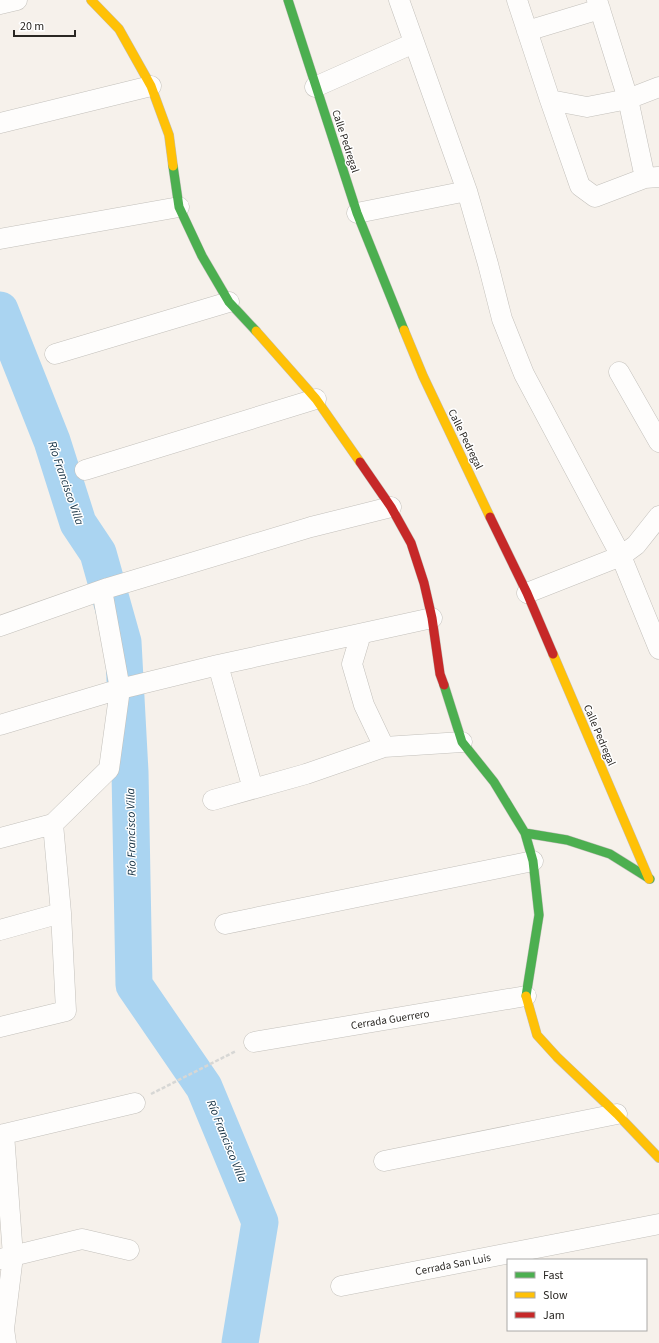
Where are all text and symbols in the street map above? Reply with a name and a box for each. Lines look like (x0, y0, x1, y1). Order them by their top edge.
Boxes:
scale bar (14, 12, 75, 38)
text: 20 m (20, 18, 44, 35)
street label: Calle Pedregal (328, 108, 363, 175)
street label: Calle Pedregal (444, 407, 487, 472)
water label: Río Francisco Villa (43, 439, 88, 528)
street label: Calle Pedregal (580, 702, 619, 768)
water label: Río Francisco Villa (122, 787, 141, 876)
street label: Cerrada Guerrero (350, 1006, 430, 1033)
water label: Río Francisco Villa (202, 1097, 251, 1186)
street label: Cerrada San Luis (414, 1250, 493, 1279)
legend (507, 1259, 647, 1331)
text: Fast (543, 1267, 563, 1284)
text: Slow (543, 1287, 568, 1304)
text: Jam (543, 1307, 565, 1324)

